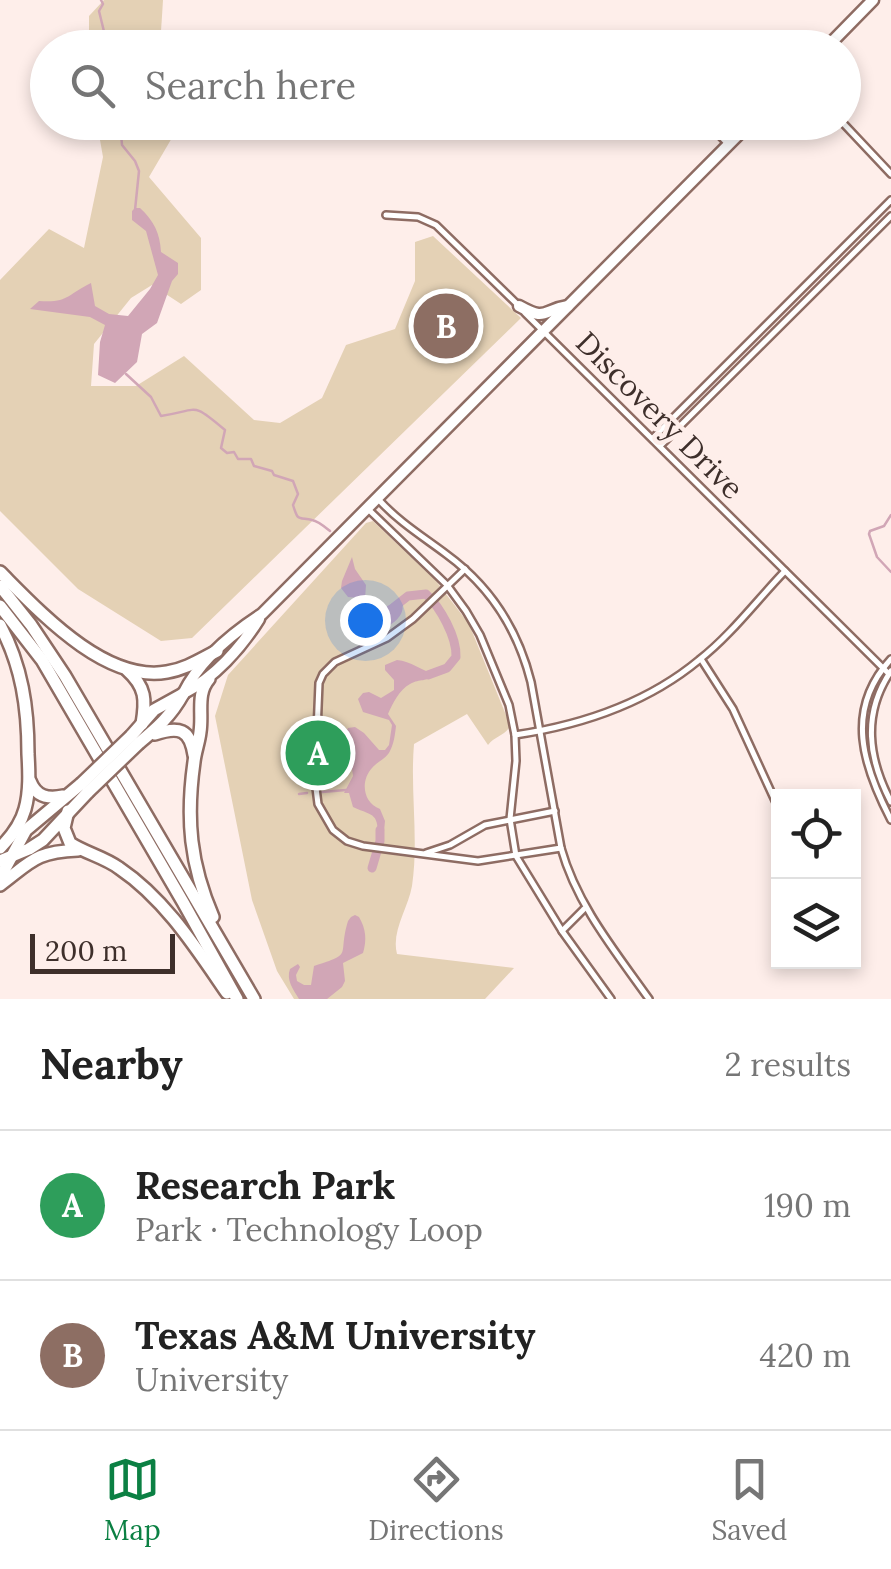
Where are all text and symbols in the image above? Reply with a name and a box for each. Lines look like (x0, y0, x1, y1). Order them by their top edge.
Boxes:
search box (30, 30, 861, 140)
icon: search (65, 58, 120, 113)
text: Search here (145, 61, 356, 109)
pin: B (414, 288, 478, 364)
street label: Discovery Drive (568, 323, 752, 507)
your location (340, 595, 391, 646)
pin: A (286, 716, 350, 790)
map controls (771, 789, 861, 969)
button: locate (771, 789, 861, 879)
button: layers (771, 879, 861, 969)
scale bar (30, 929, 175, 974)
text: 200 m (45, 933, 127, 969)
text: Nearby (40, 1037, 183, 1091)
text: 2 results (725, 1044, 851, 1085)
text: Research Park (135, 1161, 395, 1209)
text: A (62, 1185, 83, 1226)
text: 190 m (764, 1185, 851, 1226)
text: Park · Technology Loop (135, 1209, 483, 1250)
text: Texas A&M University (135, 1311, 535, 1359)
text: B (62, 1335, 83, 1376)
text: 420 m (760, 1335, 851, 1376)
text: University (135, 1359, 288, 1400)
tab: Map (104, 1452, 161, 1548)
tab: Directions (368, 1452, 504, 1548)
tab: Saved (711, 1452, 787, 1548)

